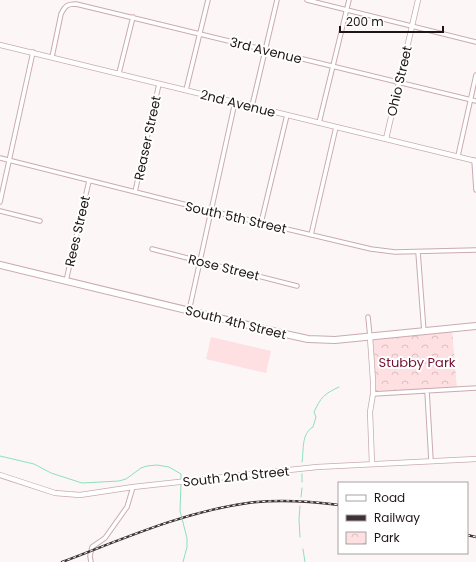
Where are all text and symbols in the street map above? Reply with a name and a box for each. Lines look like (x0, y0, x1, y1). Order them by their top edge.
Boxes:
scale bar (340, 8, 443, 34)
text: 200 m (346, 13, 384, 30)
street label: 3rd Avenue (228, 32, 304, 69)
street label: Ohio Street (382, 44, 417, 118)
street label: 2nd Avenue (198, 85, 277, 122)
street label: Reaser Street (129, 94, 166, 182)
street label: Rees Street (60, 193, 95, 269)
street label: South 5th Street (183, 197, 289, 238)
street label: Rose Street (186, 249, 262, 286)
street label: South 4th Street (183, 301, 289, 344)
park label: Stubby Park (379, 353, 456, 372)
street label: South 2nd Street (182, 461, 290, 492)
legend (338, 482, 468, 554)
text: Road (374, 489, 405, 506)
text: Railway (374, 509, 420, 526)
text: Park (374, 529, 401, 546)

